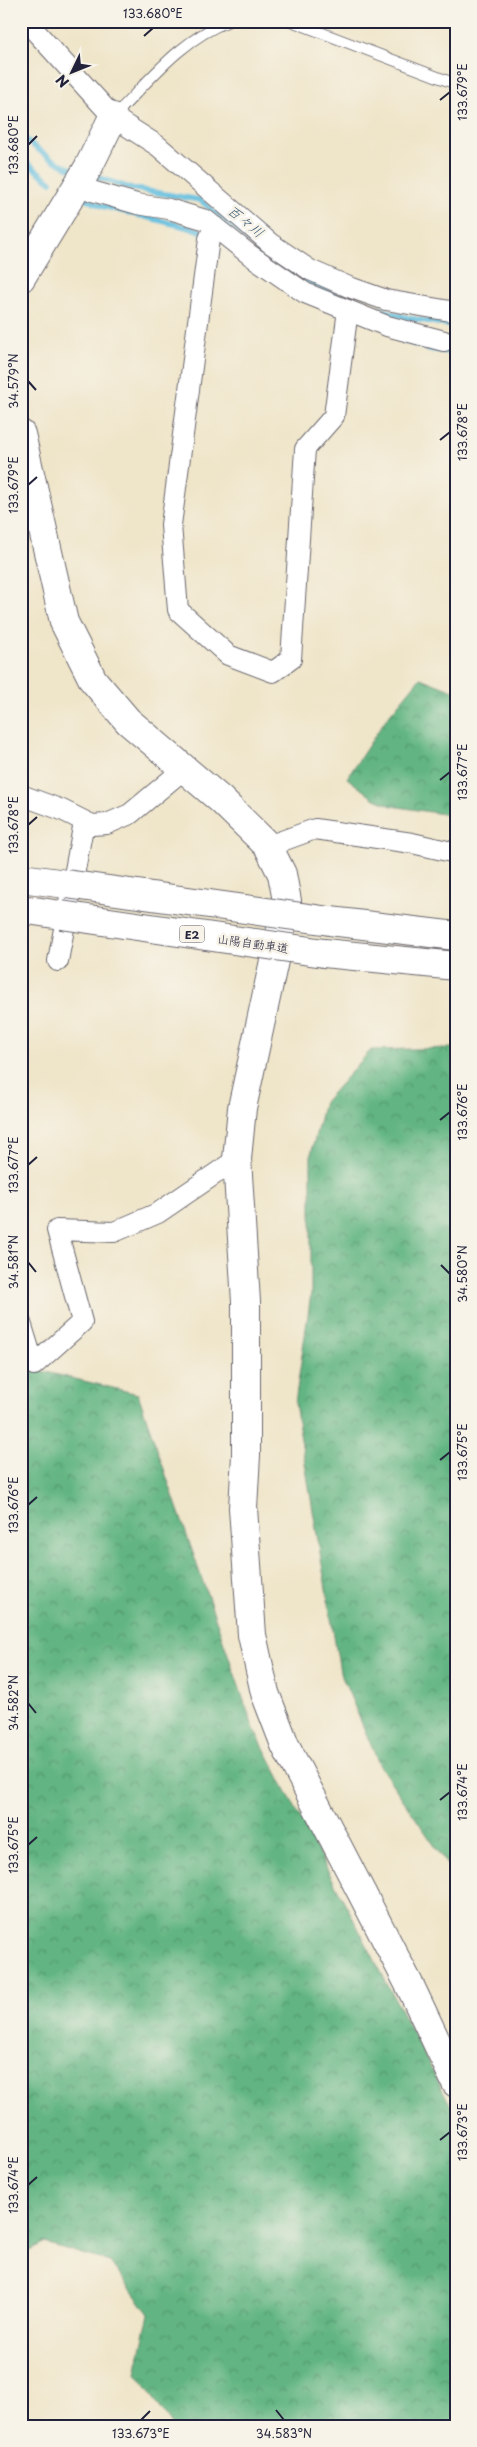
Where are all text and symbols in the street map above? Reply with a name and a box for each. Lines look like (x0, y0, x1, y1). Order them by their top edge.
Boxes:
text: 133.680°E (123, 4, 183, 22)
north arrow (48, 48, 98, 98)
text: 133.679°E (453, 63, 471, 121)
text: N (51, 70, 74, 92)
text: 133.680°E (4, 115, 22, 175)
water label: 百々川 (223, 200, 269, 242)
text: 34.579°N (4, 353, 22, 409)
text: 133.678°E (453, 403, 471, 461)
text: 133.679°E (4, 456, 22, 514)
text: 133.677°E (453, 744, 471, 800)
text: 133.678°E (4, 796, 22, 854)
road number: E2 (180, 926, 204, 942)
street label: 山陽自動車道 (216, 929, 290, 957)
text: 133.676°E (453, 1083, 471, 1141)
text: 133.677°E (4, 1137, 22, 1193)
text: 34.581°N (4, 1235, 22, 1289)
text: 34.580°N (453, 1245, 471, 1303)
text: 133.675°E (453, 1423, 471, 1481)
text: 133.676°E (4, 1476, 22, 1534)
text: 34.582°N (4, 1675, 22, 1731)
text: 133.674°E (453, 1763, 471, 1821)
text: 133.675°E (4, 1816, 22, 1874)
text: 133.673°E (453, 2103, 471, 2161)
text: 133.674°E (4, 2156, 22, 2214)
text: 133.673°E (112, 2424, 170, 2442)
text: 34.583°N (256, 2424, 312, 2442)

